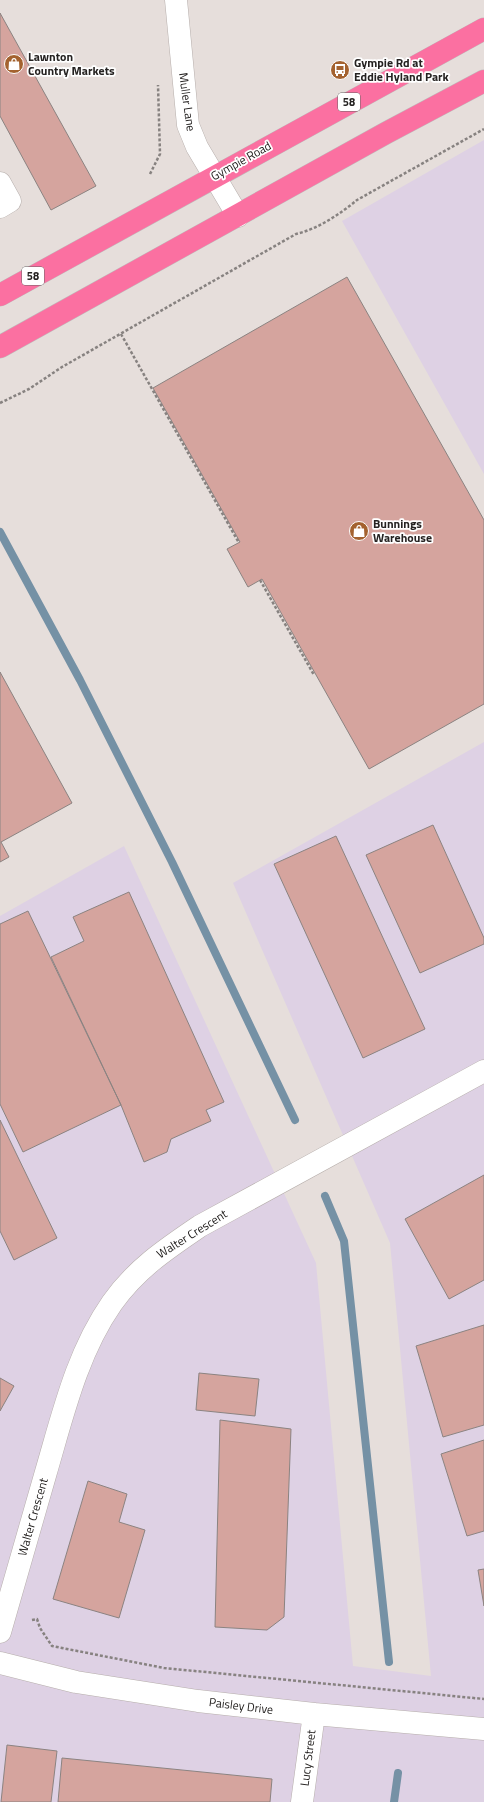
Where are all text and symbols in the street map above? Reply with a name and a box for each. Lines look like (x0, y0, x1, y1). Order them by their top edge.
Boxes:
place label: Lawnton Country Markets (28, 47, 115, 80)
shop icon: Lawnton Country Markets (3, 53, 25, 75)
place label: Gympie Rd at Eddie Hyland Park (354, 53, 450, 86)
bus stop icon: Gympie Rd at Eddie Hyland Park (329, 59, 351, 81)
street label: Muller Lane (174, 71, 201, 133)
road number: 58 (338, 93, 360, 111)
street label: Gympie Road (207, 136, 275, 185)
road number: 58 (22, 267, 44, 285)
place label: Bunnings Warehouse (373, 514, 432, 547)
shop icon: Bunnings Warehouse (348, 520, 370, 542)
street label: Walter Crescent (153, 1204, 231, 1263)
street label: Walter Crescent (12, 1475, 53, 1558)
street label: Paisley Drive (208, 1692, 274, 1719)
street label: Lucy Street (295, 1728, 320, 1787)

